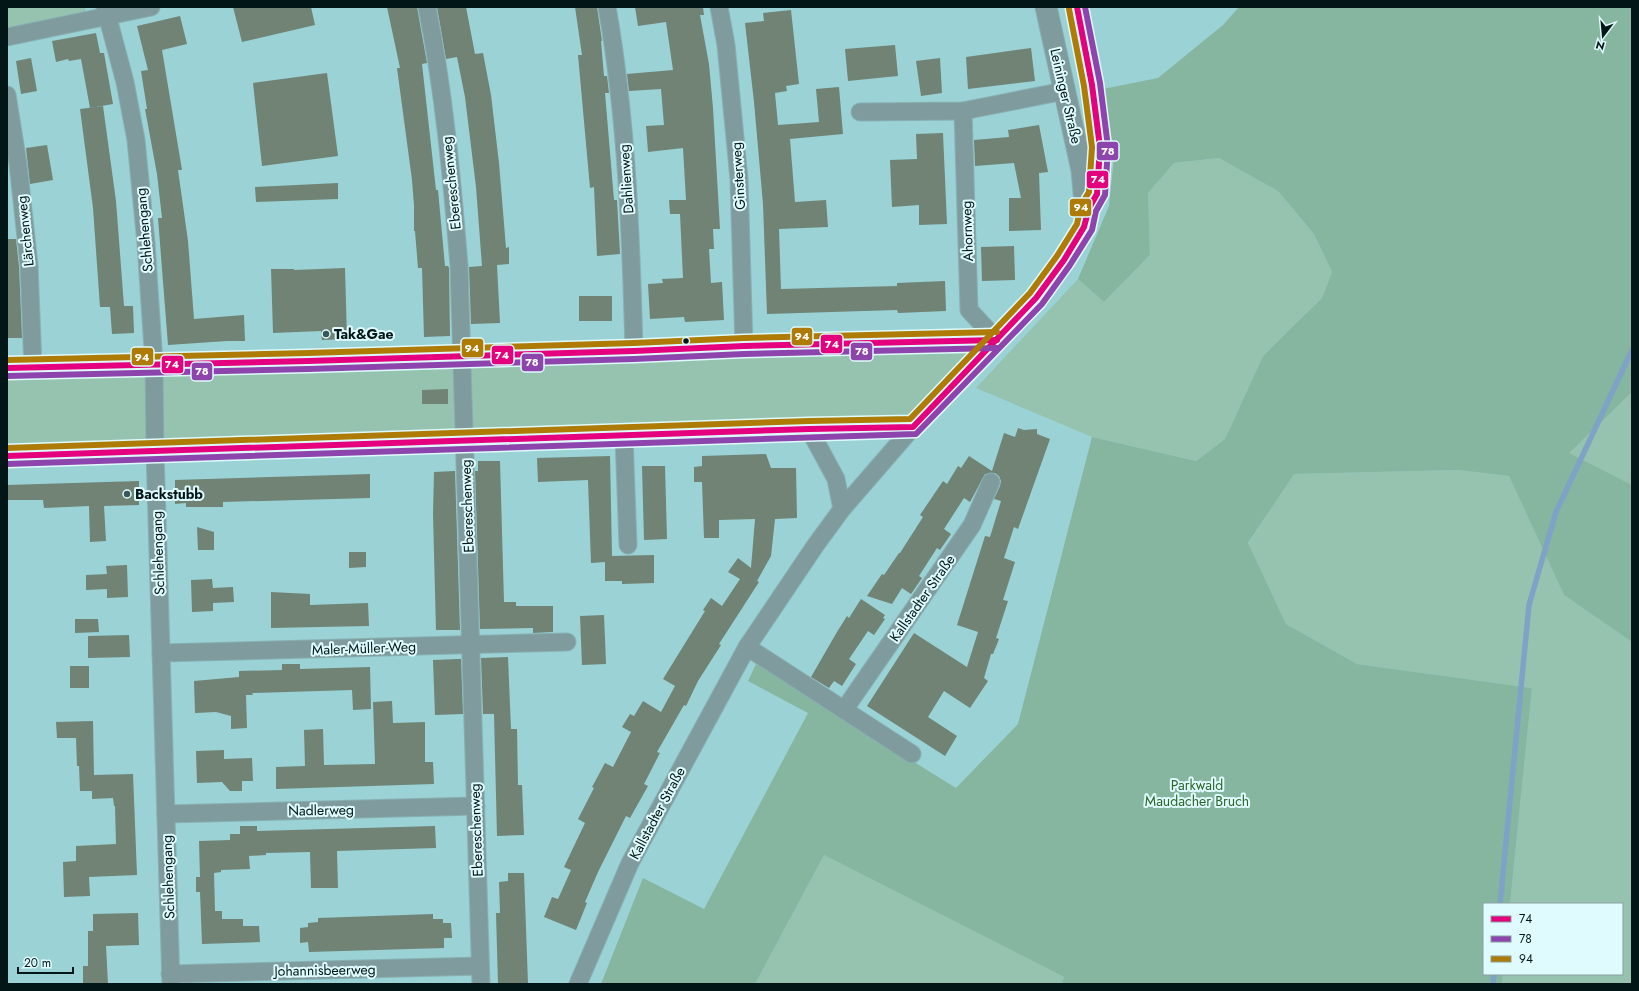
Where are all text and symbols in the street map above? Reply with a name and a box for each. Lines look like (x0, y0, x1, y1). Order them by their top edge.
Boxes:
north arrow (1583, 16, 1623, 56)
text: N (1594, 37, 1607, 55)
street label: Leininger Straße (1045, 46, 1087, 146)
street label: Ebereschenweg (436, 136, 466, 230)
street label: Ginsterweg (726, 141, 750, 211)
line badge: 78 (1096, 141, 1119, 161)
text: 78 (1101, 143, 1115, 159)
street label: Dahlienweg (614, 144, 638, 214)
line badge: 74 (1086, 170, 1109, 189)
text: 74 (1091, 171, 1105, 187)
street label: Schlehengang (130, 187, 158, 273)
street label: Lärchenweg (11, 195, 39, 267)
line badge: 94 (1069, 198, 1092, 217)
text: 94 (1073, 199, 1089, 215)
street label: Ahornweg (956, 200, 978, 262)
place label: Tak&Gae (334, 324, 394, 344)
line badge: 94 (791, 327, 813, 346)
text: 94 (794, 328, 810, 344)
marker: Tak&Gae (321, 329, 331, 339)
line badge: 74 (820, 334, 843, 354)
unlabelled marker (681, 336, 691, 346)
text: 74 (825, 336, 839, 352)
line badge: 94 (461, 338, 484, 358)
text: 94 (464, 340, 480, 356)
line badge: 78 (850, 342, 873, 361)
text: 78 (855, 343, 869, 359)
line badge: 74 (491, 345, 514, 365)
line badge: 94 (131, 347, 154, 366)
text: 74 (495, 347, 509, 363)
text: 94 (134, 349, 150, 365)
line badge: 78 (521, 353, 544, 372)
text: 78 (525, 354, 539, 370)
line badge: 74 (161, 355, 184, 374)
text: 74 (165, 356, 179, 372)
line badge: 78 (191, 362, 213, 381)
text: 78 (195, 363, 209, 379)
street label: Ebereschenweg (455, 459, 479, 553)
place label: Backstubb (135, 484, 203, 504)
marker: Backstubb (122, 489, 132, 499)
street label: Schlehengang (147, 511, 169, 595)
street label: Kallstadter Straße (885, 550, 959, 646)
street label: Maler-Müller-Weg (312, 636, 416, 660)
street label: Kallstadter Straße (624, 763, 690, 863)
park label: Parkwald Maudacher Bruch (1145, 775, 1249, 811)
street label: Ebereschenweg (464, 783, 488, 877)
street label: Nadlerweg (288, 799, 354, 821)
street label: Schlehengang (157, 835, 179, 919)
legend (1483, 903, 1623, 975)
text: 74 (1519, 910, 1532, 928)
text: 78 (1519, 930, 1532, 948)
scale bar (18, 949, 73, 975)
text: 94 (1519, 950, 1533, 968)
text: 20 m (24, 954, 51, 972)
street label: Johannisbeerweg (272, 959, 376, 981)

